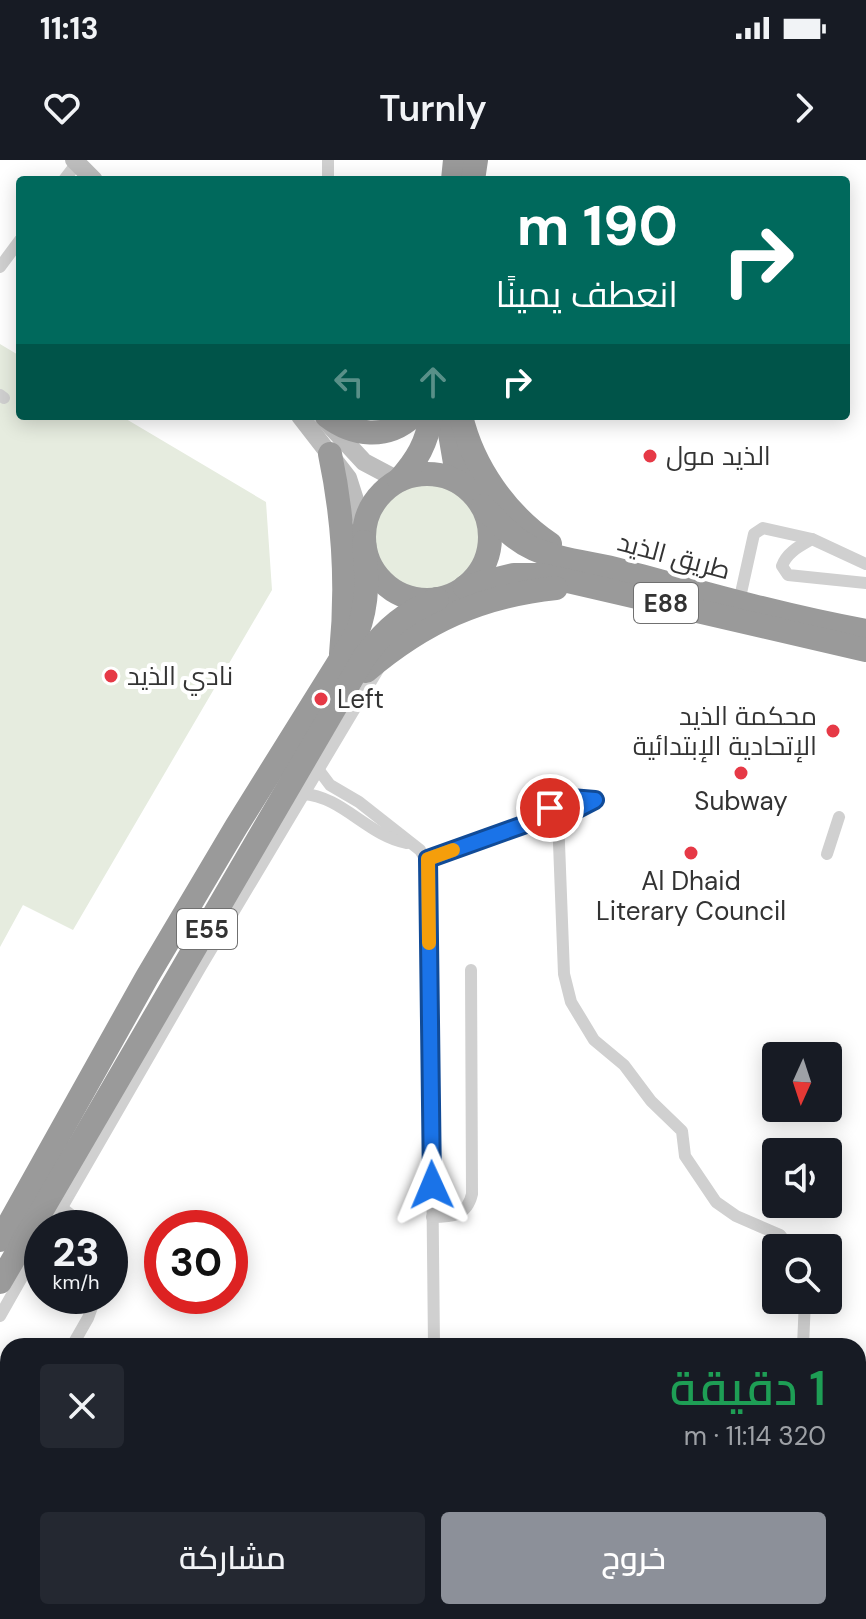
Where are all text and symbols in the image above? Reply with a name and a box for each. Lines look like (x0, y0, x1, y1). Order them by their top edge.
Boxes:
text: 11:13 (40, 9, 98, 48)
text: Turnly (379, 85, 487, 132)
icon: heart (40, 86, 84, 130)
icon: forward (782, 86, 826, 130)
text: 190 m (517, 189, 678, 262)
icon: right (706, 208, 810, 312)
text: انعطف يمينًا (496, 271, 678, 318)
icon: left (327, 360, 371, 404)
icon: ahead (411, 360, 455, 404)
icon: right (495, 360, 539, 404)
place label: الذيد مول (666, 439, 771, 473)
marker: الذيد مول (641, 447, 659, 465)
street label: طريق الذيد (614, 525, 734, 587)
road number: E88 (634, 583, 698, 623)
place label: نادي الذيد (127, 659, 233, 696)
marker: نادي الذيد (102, 667, 120, 685)
place label: Left (337, 682, 384, 716)
marker: Left (312, 690, 330, 708)
place label: محكمة الذيد الإتحادية الإبتدائية (633, 699, 817, 763)
marker: محكمة الذيد الإتحادية الإبتدائية (824, 722, 842, 740)
marker: Subway (732, 764, 750, 782)
pin (516, 774, 584, 842)
place label: Subway (694, 784, 788, 818)
icon: arrive (528, 786, 572, 830)
marker: Al Dhaid Literary Council (682, 844, 700, 862)
place label: Al Dhaid Literary Council (596, 864, 786, 928)
road number: E55 (177, 909, 237, 949)
north arrow (762, 1042, 842, 1122)
map controls (762, 1042, 842, 1314)
button: sound (762, 1138, 842, 1218)
position arrow (390, 1143, 474, 1227)
speed limit sign: 30 (144, 1210, 248, 1314)
text: 23 (52, 1226, 100, 1278)
button: search (762, 1234, 842, 1314)
text: km/h (52, 1269, 100, 1295)
text: 1 دقيقة (670, 1357, 826, 1420)
button: close (40, 1364, 124, 1448)
text: 320 m · 11:14 (684, 1419, 826, 1453)
button: مشاركة (40, 1512, 425, 1604)
button: خروج (441, 1512, 826, 1604)

